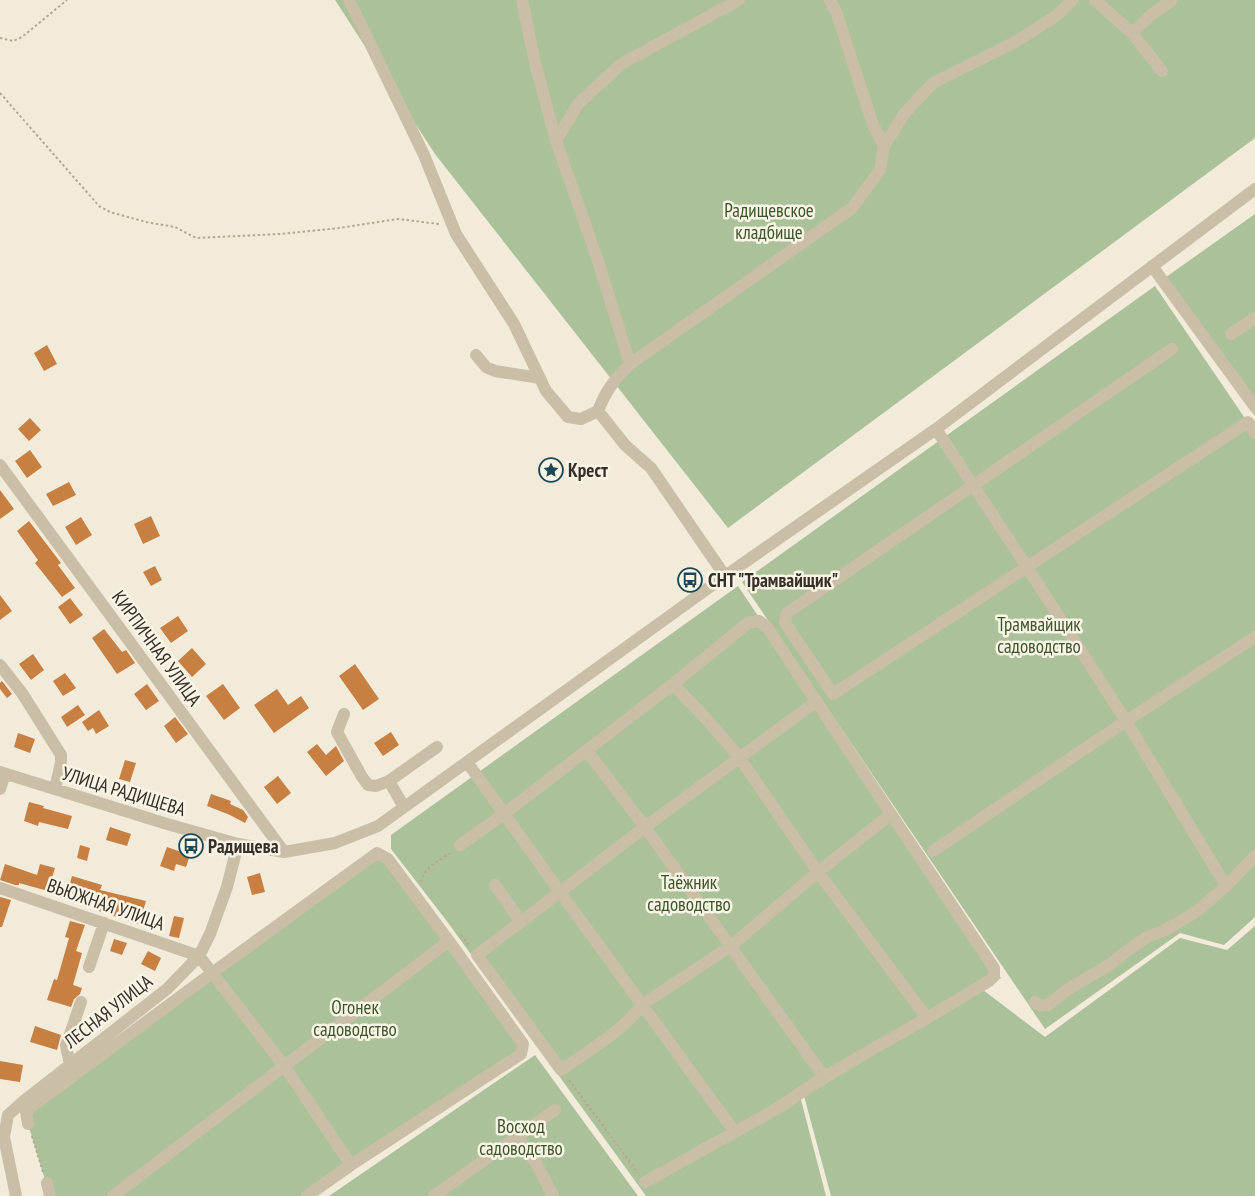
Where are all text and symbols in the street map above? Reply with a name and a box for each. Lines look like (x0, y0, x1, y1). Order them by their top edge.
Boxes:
park label: Радищевское кладбище (724, 198, 814, 244)
place icon: Крест (538, 457, 564, 483)
place label: Крест (568, 458, 608, 482)
bus stop icon: СНТ "Трамвайщик" (677, 567, 703, 593)
place label: СНТ "Трамвайщик" (708, 568, 838, 592)
street label: КИРПИЧНАЯ УЛИЦА (107, 585, 207, 711)
park label: Трамвайщик садоводство (997, 612, 1081, 658)
street label: УЛИЦА РАДИЩЕВА (59, 761, 189, 821)
bus stop icon: Радищева (178, 833, 204, 859)
place label: Радищева (208, 834, 279, 858)
park label: Таёжник садоводство (647, 870, 731, 916)
street label: ВЬЮЖНАЯ УЛИЦА (44, 873, 168, 935)
street label: ЛЕСНАЯ УЛИЦА (58, 969, 157, 1054)
park label: Огонек садоводство (313, 995, 397, 1041)
park label: Восход садоводство (479, 1114, 563, 1160)

